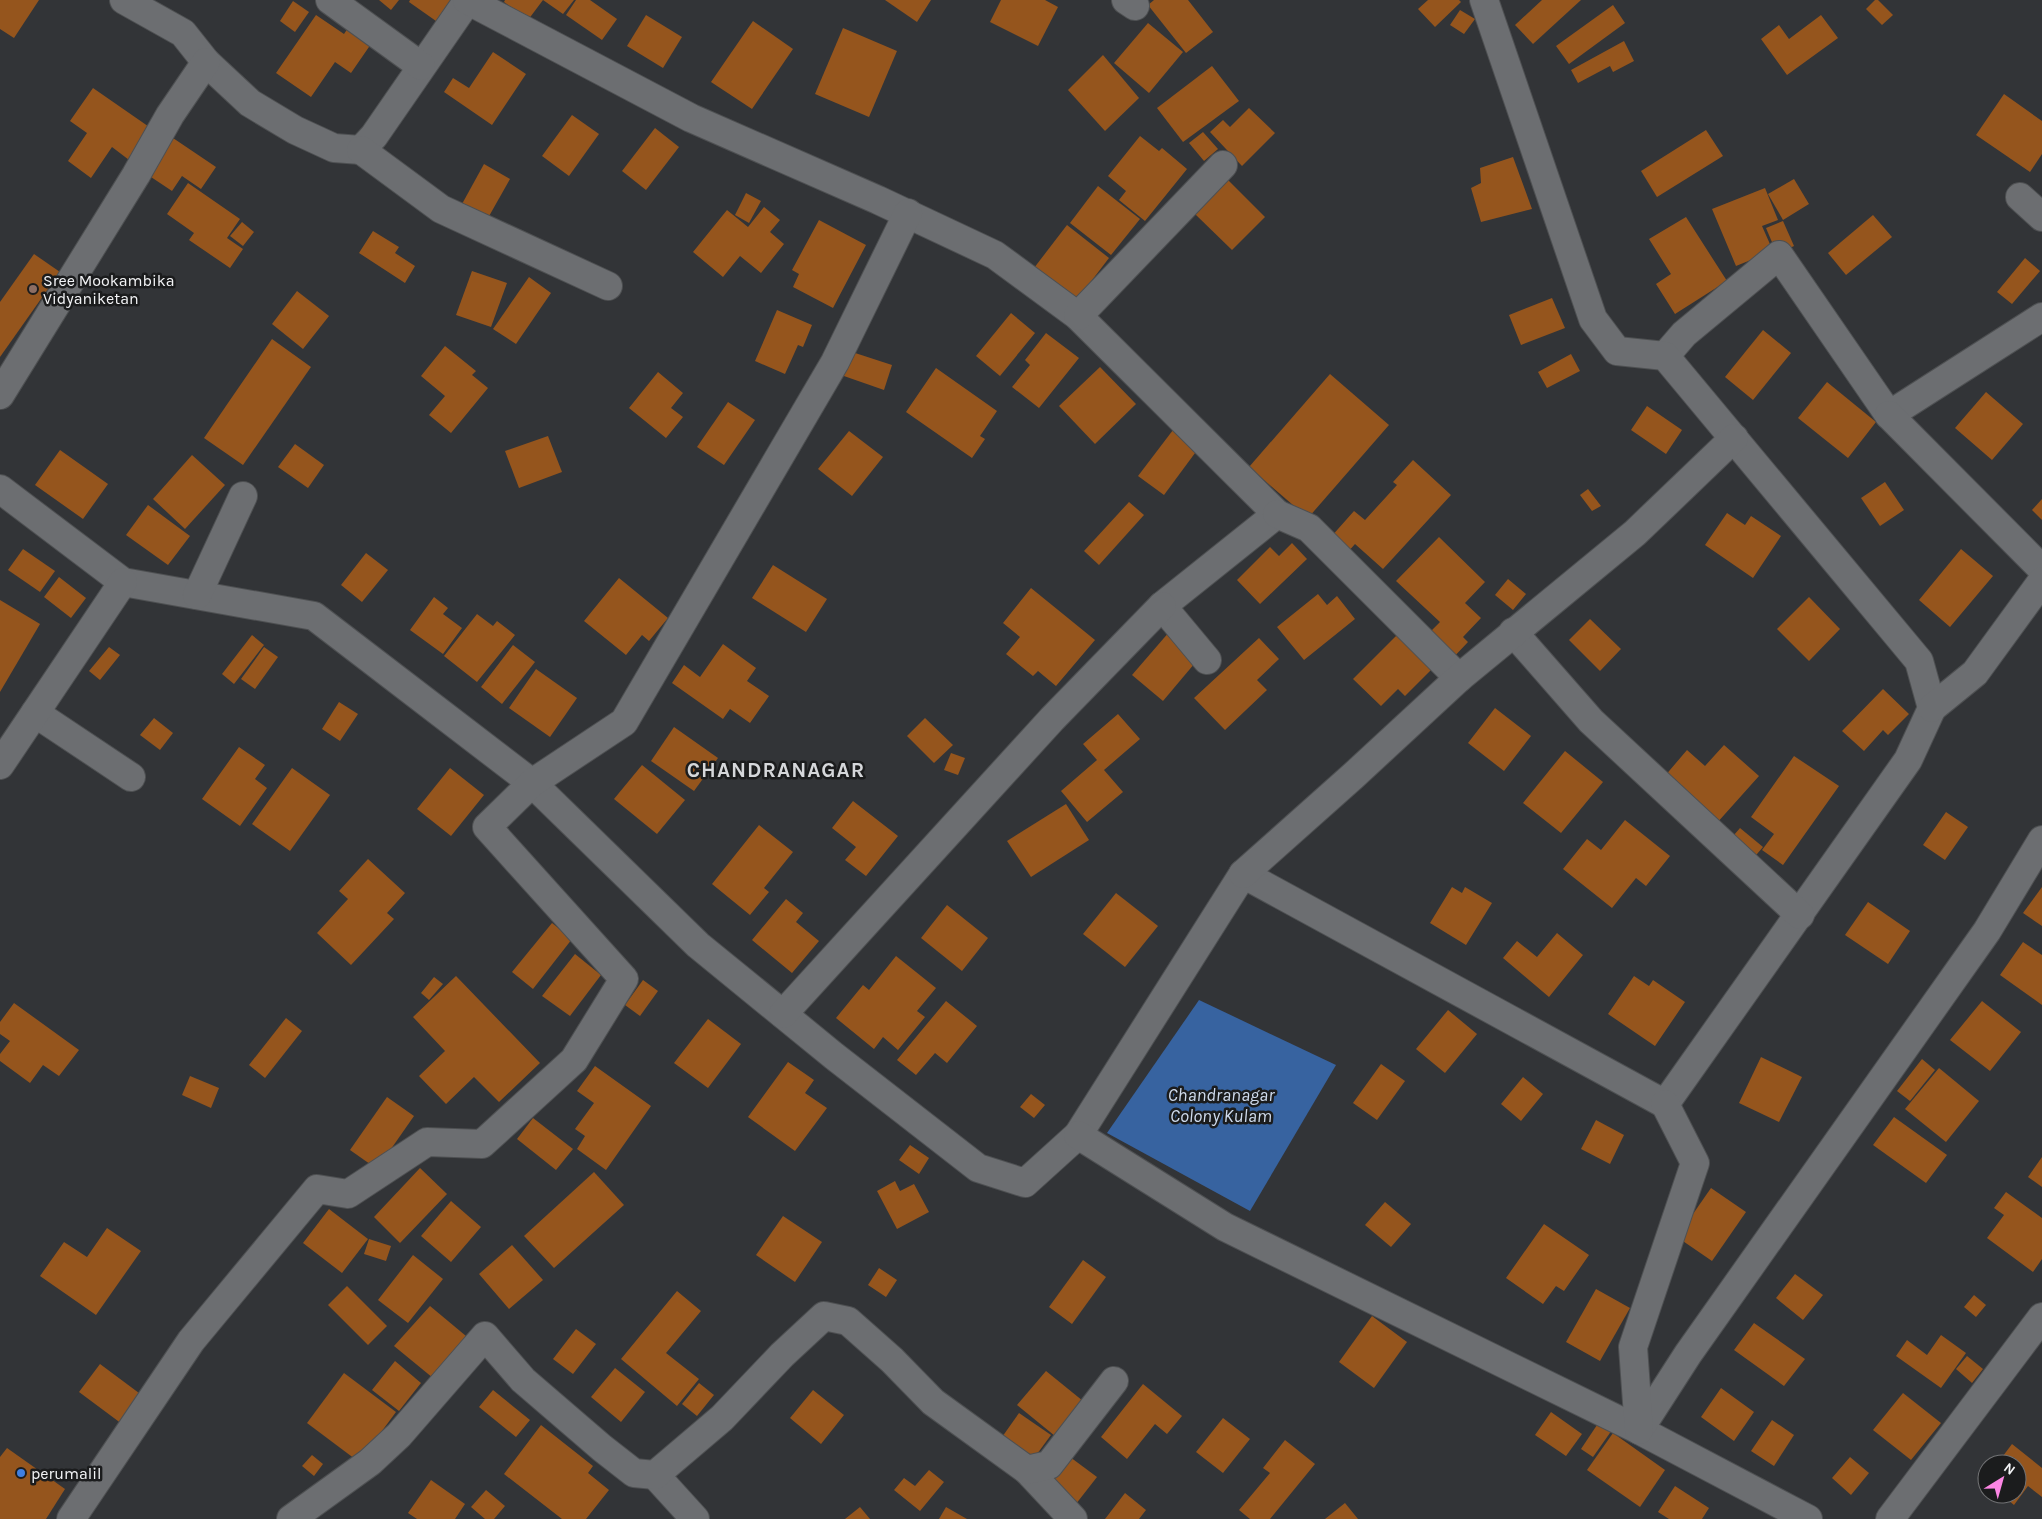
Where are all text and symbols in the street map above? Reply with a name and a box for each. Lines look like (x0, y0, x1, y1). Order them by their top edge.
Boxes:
place label: Sree Mookambika Vidyaniketan (43, 271, 175, 308)
marker: Sree Mookambika Vidyaniketan (27, 283, 39, 295)
district label: CHANDRANAGAR (687, 758, 865, 782)
water label: Chandranagar Colony Kulam (1168, 1084, 1275, 1127)
north arrow (1977, 1454, 2027, 1504)
text: N (2000, 1459, 2019, 1479)
place label: perumalil (31, 1464, 102, 1483)
marker: perumalil (15, 1467, 27, 1479)

